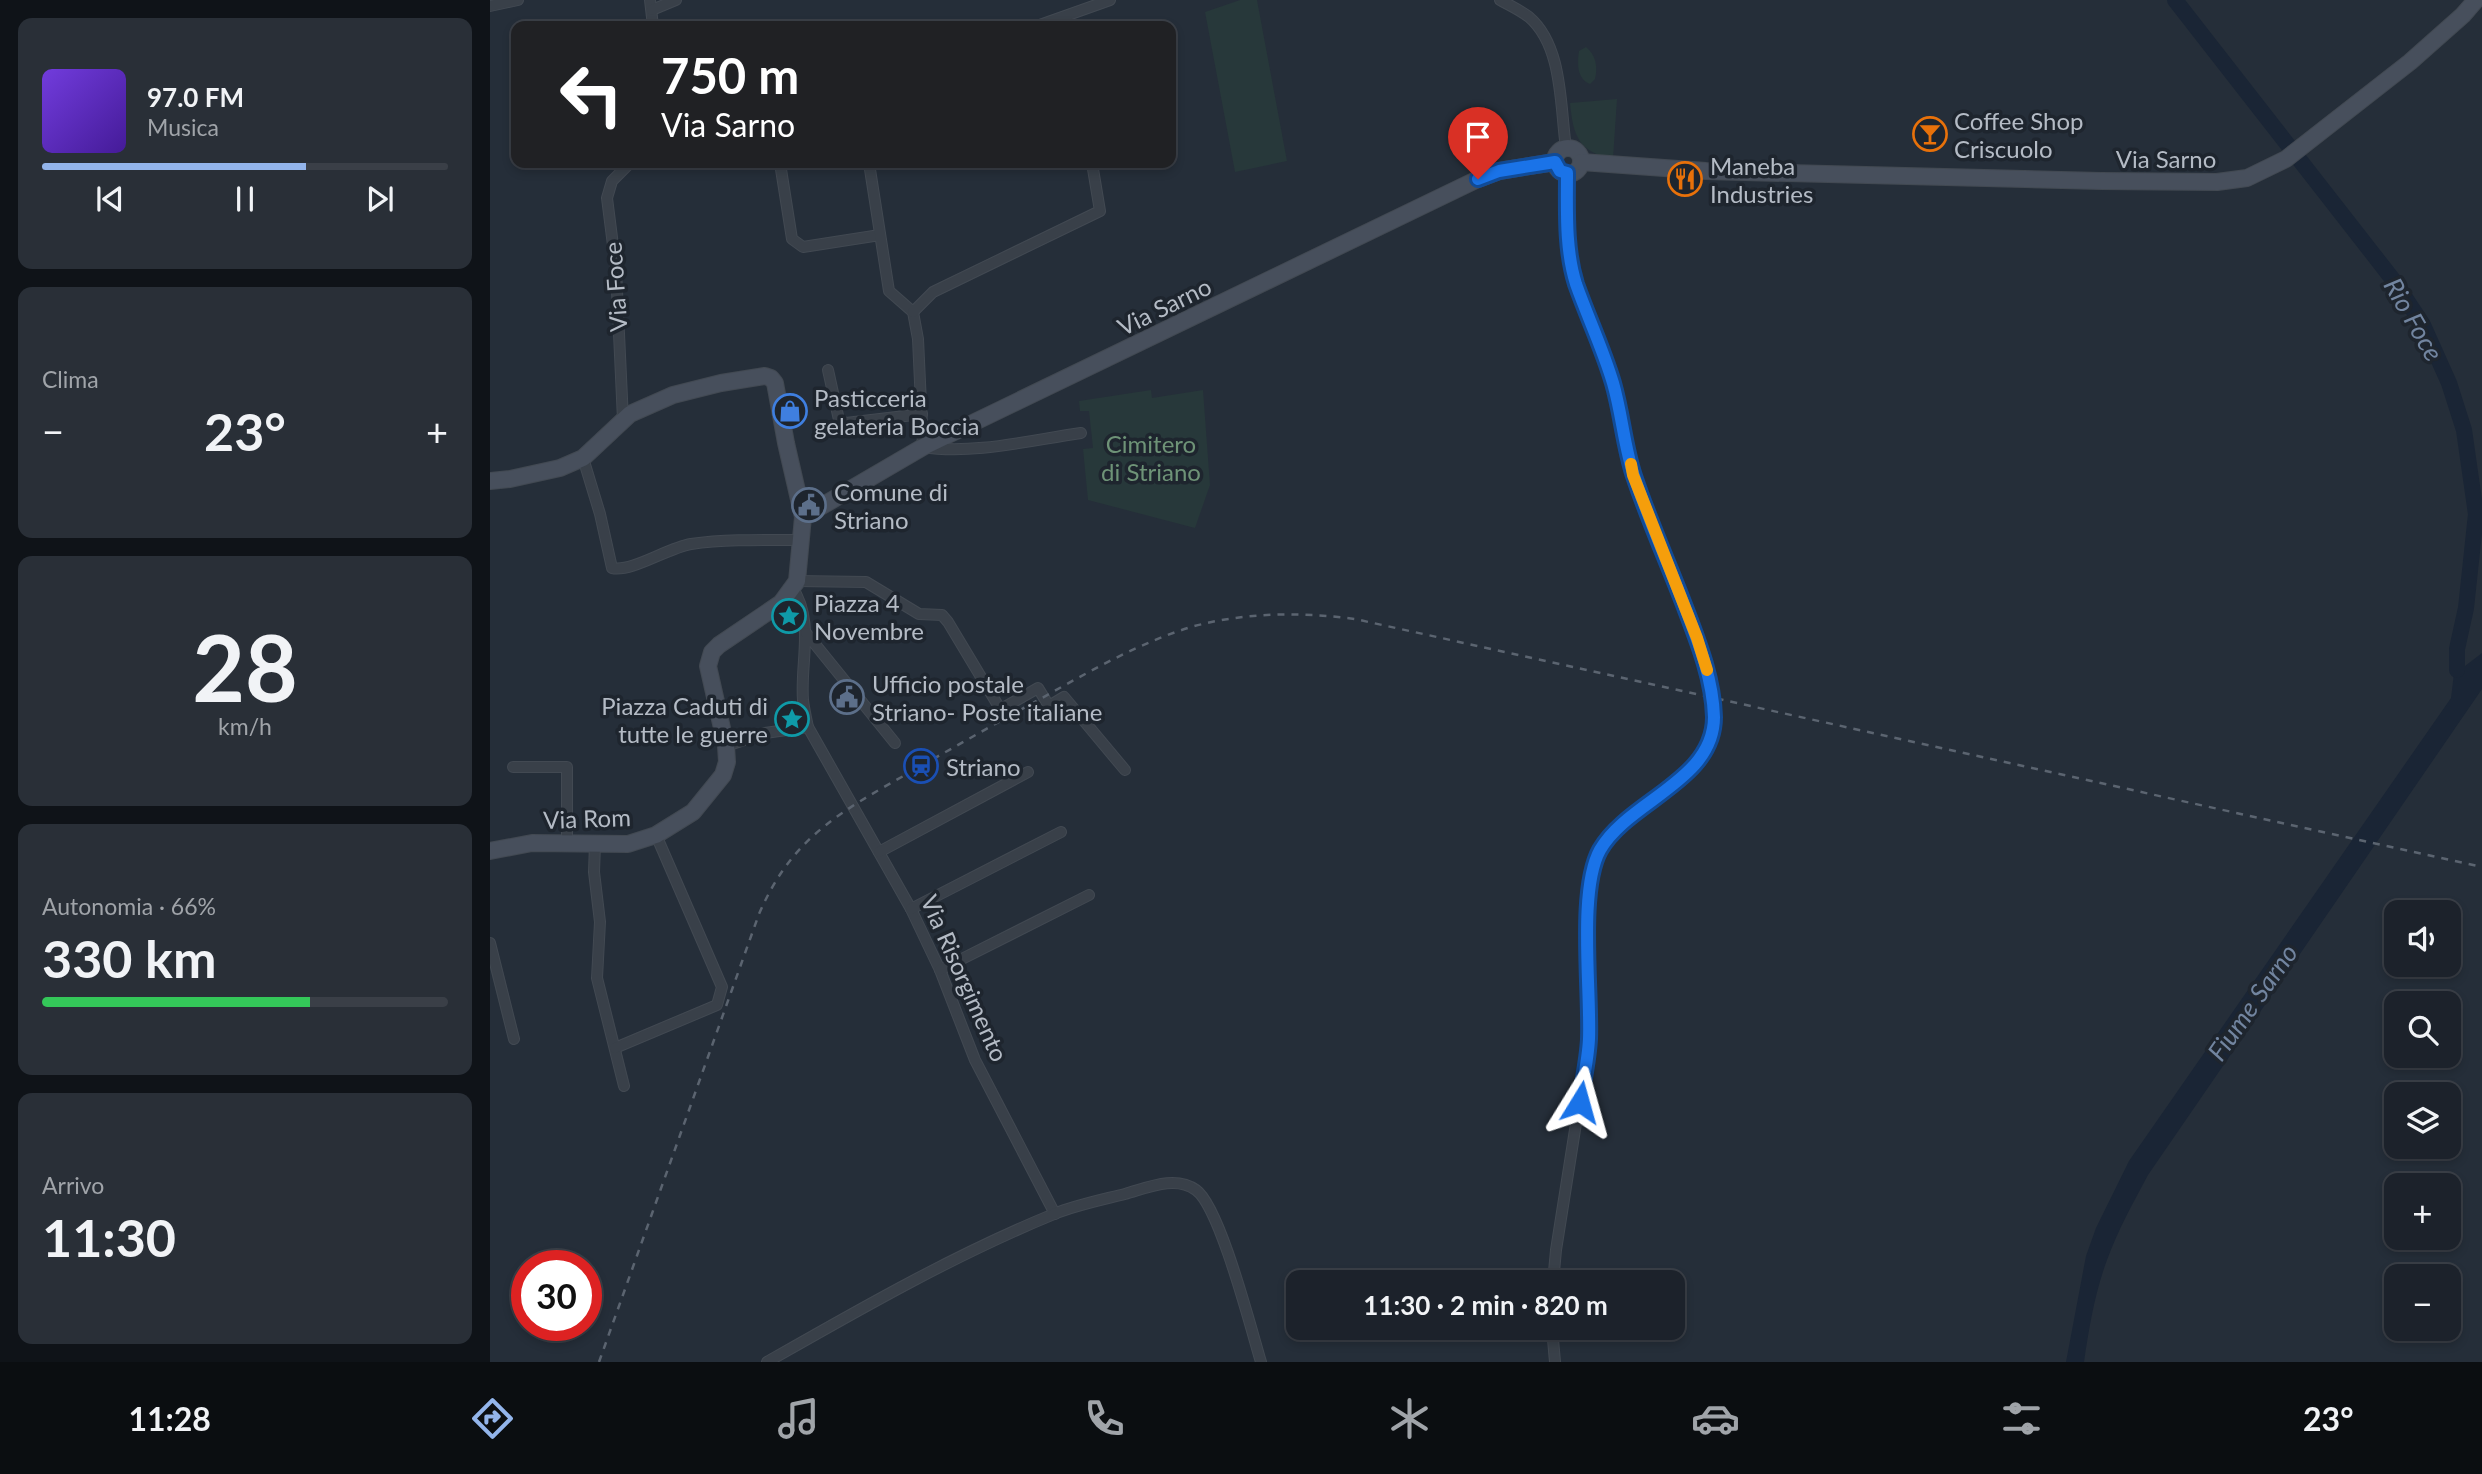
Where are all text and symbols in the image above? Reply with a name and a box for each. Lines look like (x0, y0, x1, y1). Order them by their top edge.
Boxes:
text: 750 m (661, 46, 799, 104)
icon: left (546, 49, 637, 140)
text: 97.0 FM (147, 81, 244, 113)
text: Via Sarno (661, 105, 795, 144)
place label: Coffee Shop Criscuolo (1954, 106, 2083, 163)
pin (1448, 107, 1508, 179)
text: Musica (147, 113, 219, 141)
bar icon: Coffee Shop Criscuolo (1911, 115, 1949, 153)
icon: arrive (1459, 118, 1497, 156)
street label: Via Sarno (2116, 144, 2216, 173)
place label: Maneba Industries (1710, 151, 1813, 208)
restaurant icon: Maneba Industries (1666, 160, 1704, 198)
icon: previous (91, 180, 129, 218)
icon: pause (226, 180, 264, 218)
icon: next (361, 180, 399, 218)
street label: Via Foce (597, 241, 633, 333)
street label: Via Sarno (1112, 271, 1216, 341)
water label: Rio Foce (2377, 272, 2451, 366)
text: Clima (42, 365, 99, 393)
place label: Pasticceria gelateria Boccia (814, 383, 980, 440)
shop icon: Pasticceria gelateria Boccia (771, 392, 809, 430)
text: 23° (204, 400, 286, 462)
text: − (42, 408, 64, 454)
text: + (426, 408, 448, 454)
park label: Cimitero di Striano (1101, 429, 1201, 486)
place label: Comune di Striano (834, 477, 948, 534)
public building icon: Comune di Striano (790, 486, 828, 524)
place label: Piazza 4 Novembre (814, 588, 924, 645)
place icon: Piazza 4 Novembre (770, 597, 808, 635)
text: 28 (192, 612, 298, 721)
place label: Ufficio postale Striano- Poste italiane (872, 669, 1102, 726)
public building icon: Ufficio postale Striano- Poste italiane (828, 678, 866, 716)
place label: Piazza Caduti di tutte le guerre (601, 691, 768, 748)
place icon: Piazza Caduti di tutte le guerre (773, 700, 811, 738)
text: km/h (218, 712, 272, 740)
station icon: Striano (902, 747, 940, 785)
place label: Striano (946, 752, 1021, 781)
street label: Via Rom (543, 802, 631, 834)
street label: Via Risorgimento (915, 890, 1015, 1066)
text: Autonomia · 66% (42, 892, 216, 920)
map controls (2384, 900, 2461, 1341)
button: sound (2384, 900, 2461, 977)
text: 330 km (42, 927, 216, 989)
water label: Fiume Sarno (2200, 938, 2304, 1066)
button: search (2384, 991, 2461, 1068)
position arrow (1543, 1065, 1617, 1139)
button: layers (2384, 1082, 2461, 1159)
text: Arrivo (42, 1171, 104, 1199)
button: + (2384, 1173, 2461, 1250)
text: 11:30 (42, 1206, 176, 1268)
speed limit sign: 30 (511, 1250, 602, 1341)
button: − (2384, 1264, 2461, 1341)
text: 11:30 · 2 min · 820 m (1363, 1289, 1608, 1321)
icon: directions (468, 1394, 517, 1443)
icon: music (774, 1394, 823, 1443)
icon: phone (1080, 1394, 1129, 1443)
icon: climate (1385, 1394, 1434, 1443)
icon: car (1691, 1394, 1740, 1443)
icon: filters (1997, 1394, 2046, 1443)
text: 11:28 (128, 1399, 211, 1438)
text: 23° (2303, 1399, 2353, 1438)

